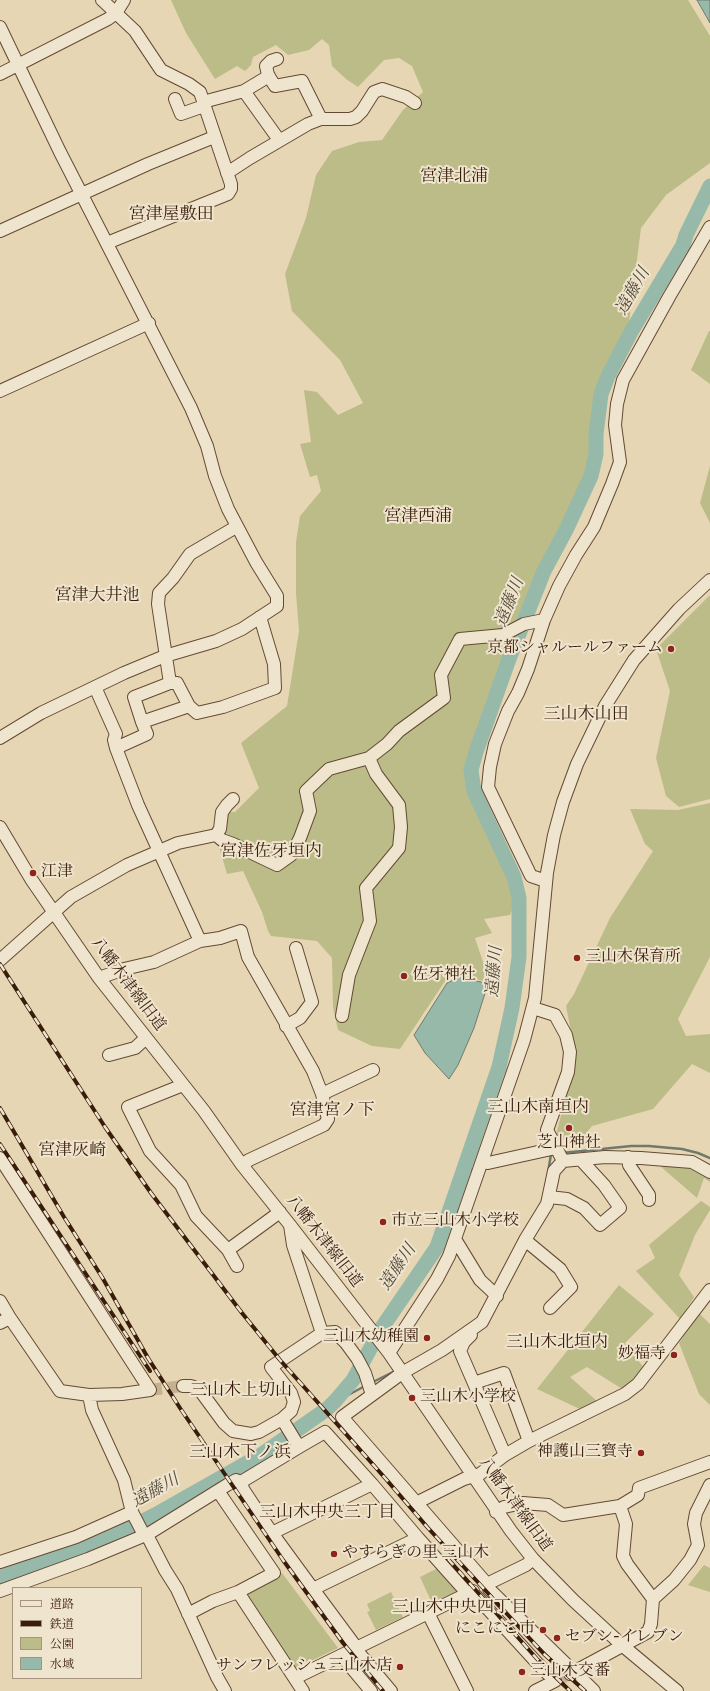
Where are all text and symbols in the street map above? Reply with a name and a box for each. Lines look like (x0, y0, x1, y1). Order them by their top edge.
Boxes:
district label: 宮津北浦 (420, 168, 488, 188)
district label: 宮津屋敷田 (129, 206, 213, 226)
water label: 遠藤川 (612, 265, 656, 319)
district label: 宮津西浦 (384, 508, 452, 528)
water label: 遠藤川 (492, 576, 530, 630)
district label: 宮津大井池 (55, 587, 139, 607)
place label: 京都シャルールファーム (487, 639, 663, 659)
marker: 京都シャルールファーム (666, 644, 676, 654)
district label: 三山木山田 (544, 706, 628, 726)
district label: 宮津佐牙垣内 (220, 843, 322, 863)
place label: 江津 (41, 863, 73, 883)
marker: 江津 (28, 868, 38, 878)
street label: 八幡木津線旧道 (86, 934, 168, 1036)
water label: 遠藤川 (484, 946, 508, 998)
place label: 三山木保育所 (585, 948, 681, 968)
marker: 三山木保育所 (572, 953, 582, 963)
place label: 佐牙神社 (412, 966, 476, 986)
marker: 佐牙神社 (399, 971, 409, 981)
district label: 三山木南垣内 (487, 1099, 589, 1119)
district label: 宮津宮ノ下 (290, 1102, 374, 1122)
marker: 芝山神社 (564, 1123, 574, 1133)
place label: 芝山神社 (537, 1134, 601, 1154)
district label: 宮津灰崎 (38, 1142, 106, 1162)
street label: 八幡木津線旧道 (281, 1192, 365, 1292)
place label: 市立三山木小学校 (391, 1212, 519, 1232)
marker: 市立三山木小学校 (378, 1217, 388, 1227)
water label: 遠藤川 (376, 1241, 422, 1295)
place label: 三山木幼稚園 (323, 1328, 419, 1348)
marker: 三山木幼稚園 (422, 1333, 432, 1343)
district label: 三山木北垣内 (506, 1334, 608, 1354)
place label: 妙福寺 (618, 1345, 666, 1365)
marker: 妙福寺 (669, 1350, 679, 1360)
district label: 三山木上切山 (190, 1382, 292, 1402)
place label: 三山木小学校 (420, 1388, 516, 1408)
marker: 三山木小学校 (407, 1393, 417, 1403)
place label: 神護山三寳寺 (537, 1443, 633, 1463)
district label: 三山木下ノ浜 (189, 1444, 291, 1464)
marker: 神護山三寳寺 (636, 1448, 646, 1458)
street label: 八幡木津線旧道 (473, 1454, 555, 1556)
water label: 遠藤川 (129, 1471, 183, 1513)
district label: 三山木中央三丁目 (259, 1504, 395, 1524)
place label: やすらぎの里 三山木 (342, 1544, 489, 1564)
marker: やすらぎの里 三山木 (329, 1549, 339, 1559)
legend (12, 1587, 142, 1679)
text: 道路 (50, 1597, 74, 1613)
district label: 三山木中央四丁目 (392, 1599, 528, 1619)
text: 鉄道 (50, 1617, 74, 1633)
place label: にこにこ市 (455, 1620, 535, 1640)
marker: にこにこ市 (538, 1625, 548, 1635)
place label: セブン-イレブン (565, 1628, 684, 1648)
marker: セブン-イレブン (552, 1633, 562, 1643)
text: 公園 (50, 1637, 74, 1653)
text: 水域 (50, 1657, 74, 1673)
place label: サンフレッシュ三山木店 (216, 1657, 392, 1677)
marker: サンフレッシュ三山木店 (395, 1662, 405, 1672)
place label: 三山木交番 (530, 1662, 610, 1682)
marker: 三山木交番 (517, 1667, 527, 1677)

